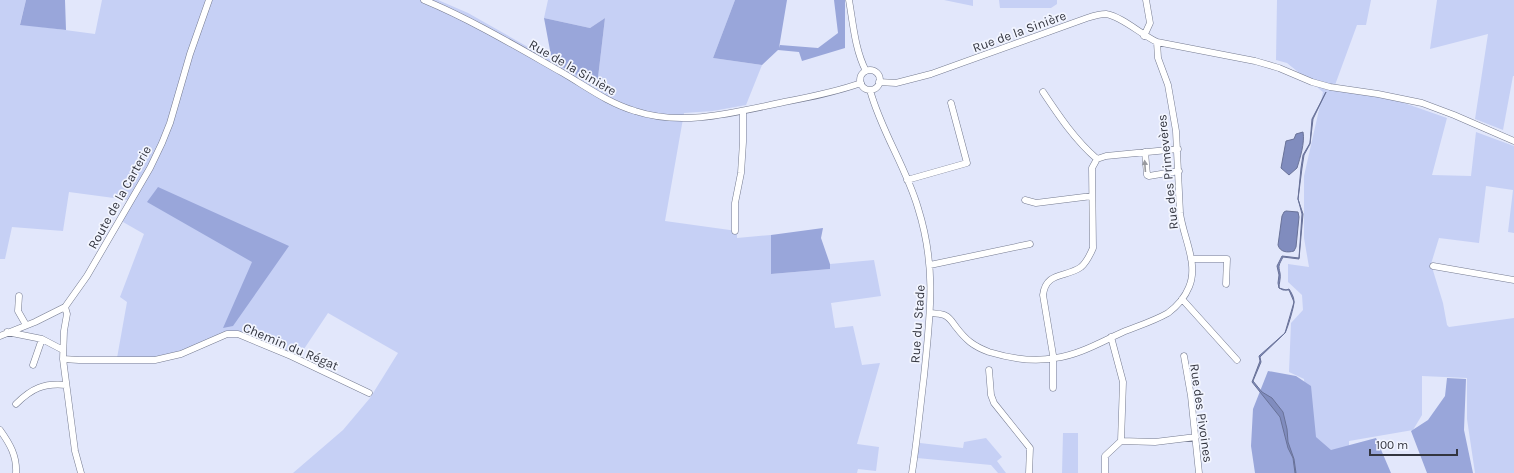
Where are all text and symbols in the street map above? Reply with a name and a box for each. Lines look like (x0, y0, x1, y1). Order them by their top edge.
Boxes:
street label: Rue de la Sinière (970, 7, 1068, 55)
street label: Rue de la Sinière (526, 36, 619, 99)
street label: Rue des Primevères (1154, 113, 1181, 230)
street label: Route de la Carterie (85, 143, 154, 251)
one-way arrow (1142, 160, 1149, 172)
street label: Rue du Stade (907, 284, 928, 364)
street label: Chemin du Régat (241, 320, 341, 373)
street label: Rue des Pivoines (1187, 363, 1216, 464)
scale bar (1370, 431, 1457, 457)
text: 100 m (1376, 438, 1408, 452)

